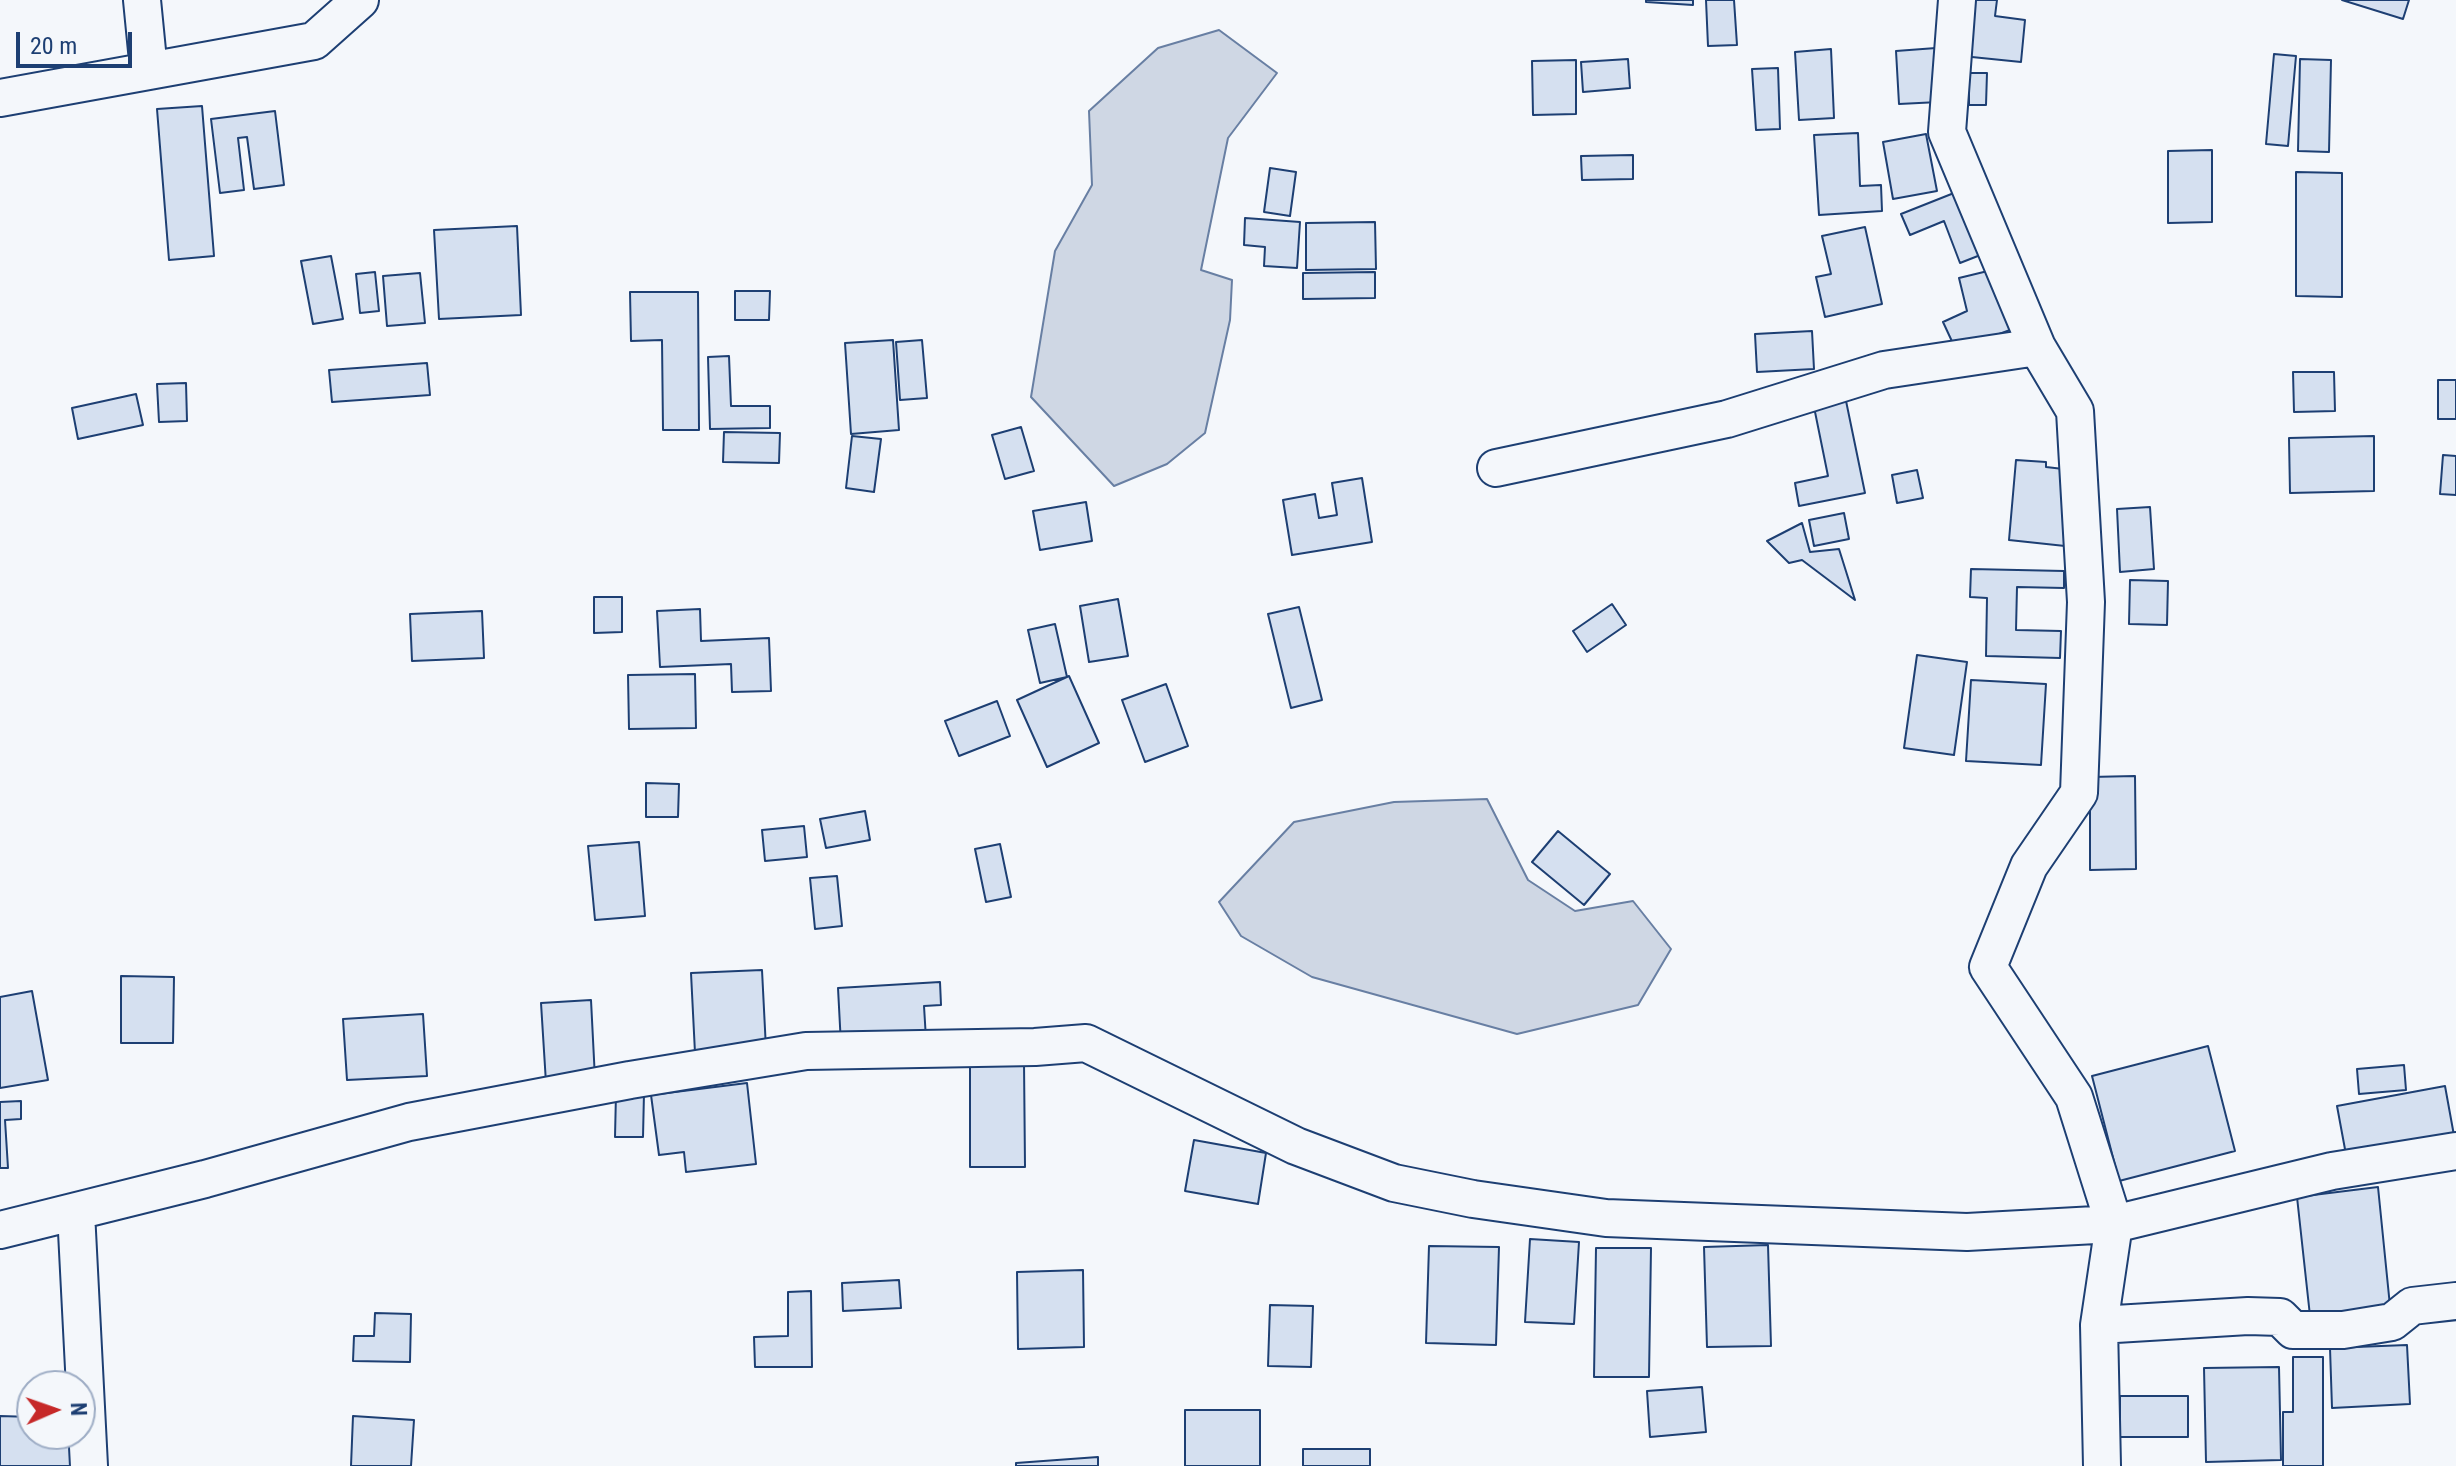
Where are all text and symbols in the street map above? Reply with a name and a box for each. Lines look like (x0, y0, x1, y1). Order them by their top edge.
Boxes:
scale bar (20, 16, 136, 66)
text: 20 m (30, 32, 77, 60)
north arrow (16, 1370, 96, 1450)
text: N (66, 1402, 91, 1416)

